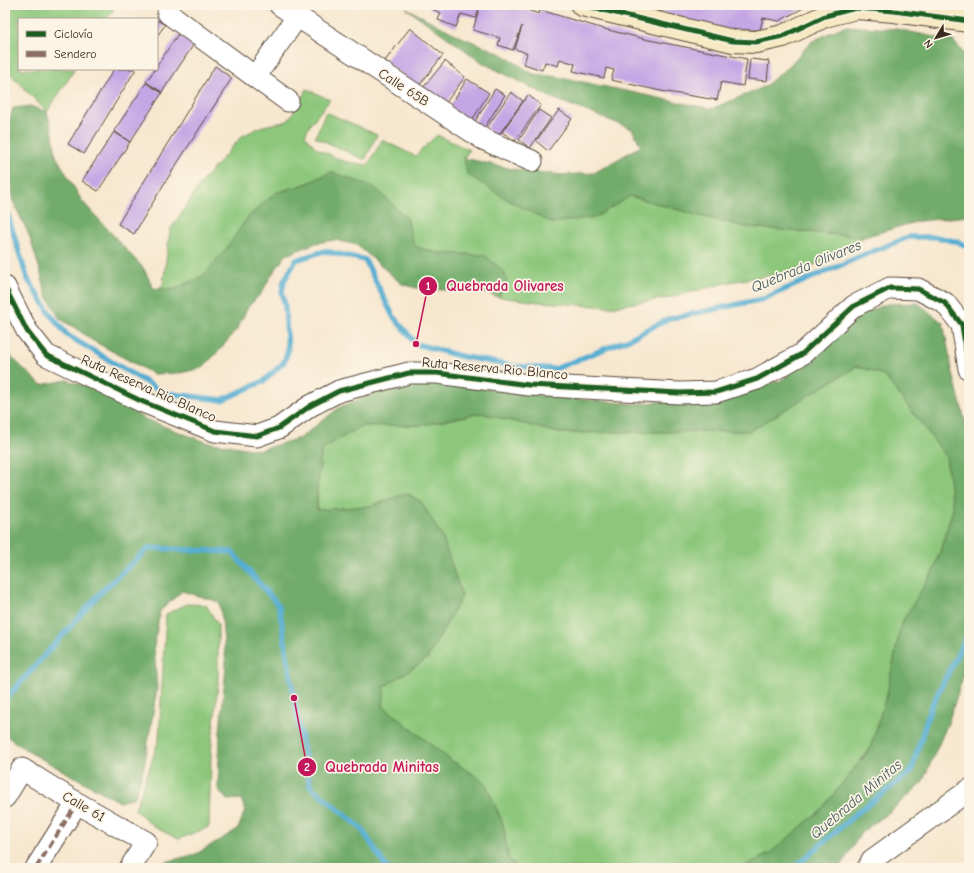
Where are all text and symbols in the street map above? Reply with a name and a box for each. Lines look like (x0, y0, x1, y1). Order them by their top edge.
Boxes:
legend (18, 18, 158, 70)
north arrow (916, 18, 956, 58)
text: Ciclovía (54, 27, 93, 41)
text: N (921, 37, 936, 51)
text: Sendero (54, 47, 97, 61)
street label: Calle 65B (375, 65, 433, 110)
water label: Quebrada Olivares (748, 235, 865, 296)
callout: Quebrada Olivares (418, 273, 572, 300)
text: Quebrada Olivares (446, 277, 564, 295)
text: 1 (426, 279, 431, 293)
street label: Ruta Reserva Rio Blanco (78, 351, 219, 426)
street label: Ruta Reserva Rio Blanco (421, 354, 569, 383)
callout: Quebrada Minitas (297, 754, 447, 781)
water label: Quebrada Minitas (806, 755, 906, 843)
text: Quebrada Minitas (325, 758, 439, 776)
text: 2 (304, 760, 310, 774)
street label: Calle 61 (59, 787, 108, 825)

